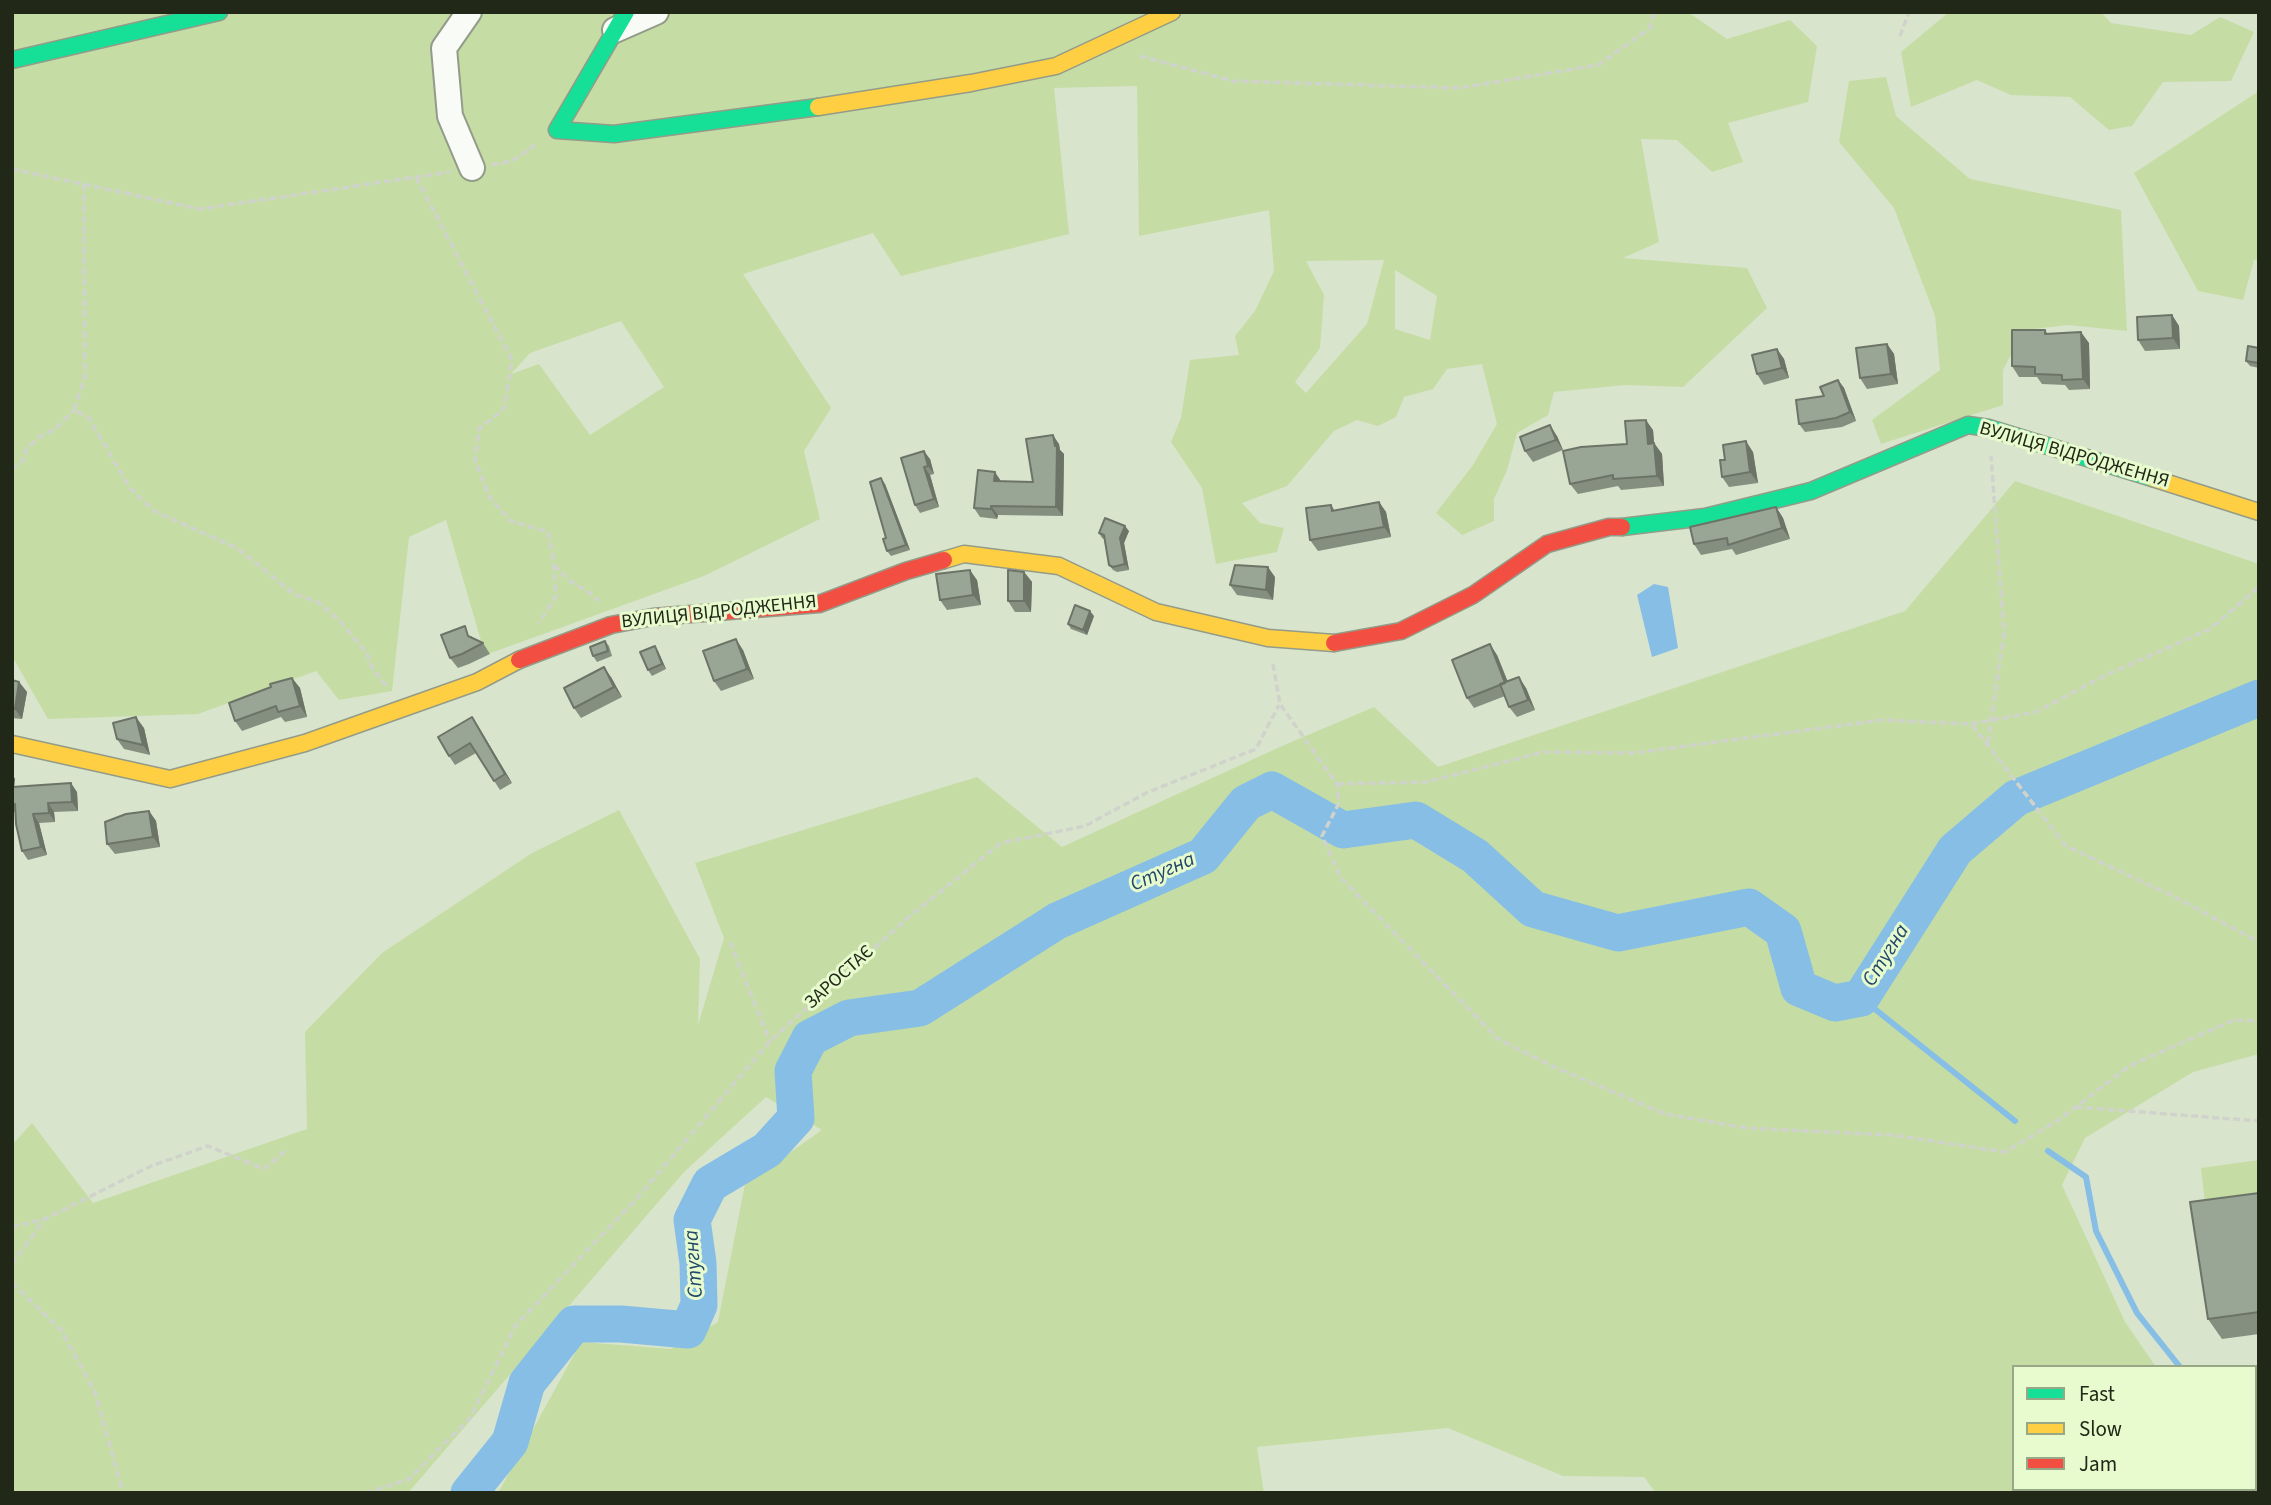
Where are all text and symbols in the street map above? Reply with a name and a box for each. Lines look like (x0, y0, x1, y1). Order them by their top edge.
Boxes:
street label: ВУЛИЦЯ ВІДРОДЖЕННЯ (1977, 418, 2171, 494)
street label: ВУЛИЦЯ ВІДРОДЖЕННЯ (620, 591, 818, 635)
water label: Стугна (1127, 848, 1199, 898)
water label: Стугна (1858, 920, 1916, 992)
street label: ЗАРОСТАЄ (801, 941, 879, 1015)
water label: Стугна (680, 1229, 710, 1299)
legend (2012, 1365, 2257, 1491)
text: Fast (2079, 1379, 2115, 1409)
text: Slow (2079, 1414, 2122, 1444)
text: Jam (2079, 1449, 2117, 1479)

